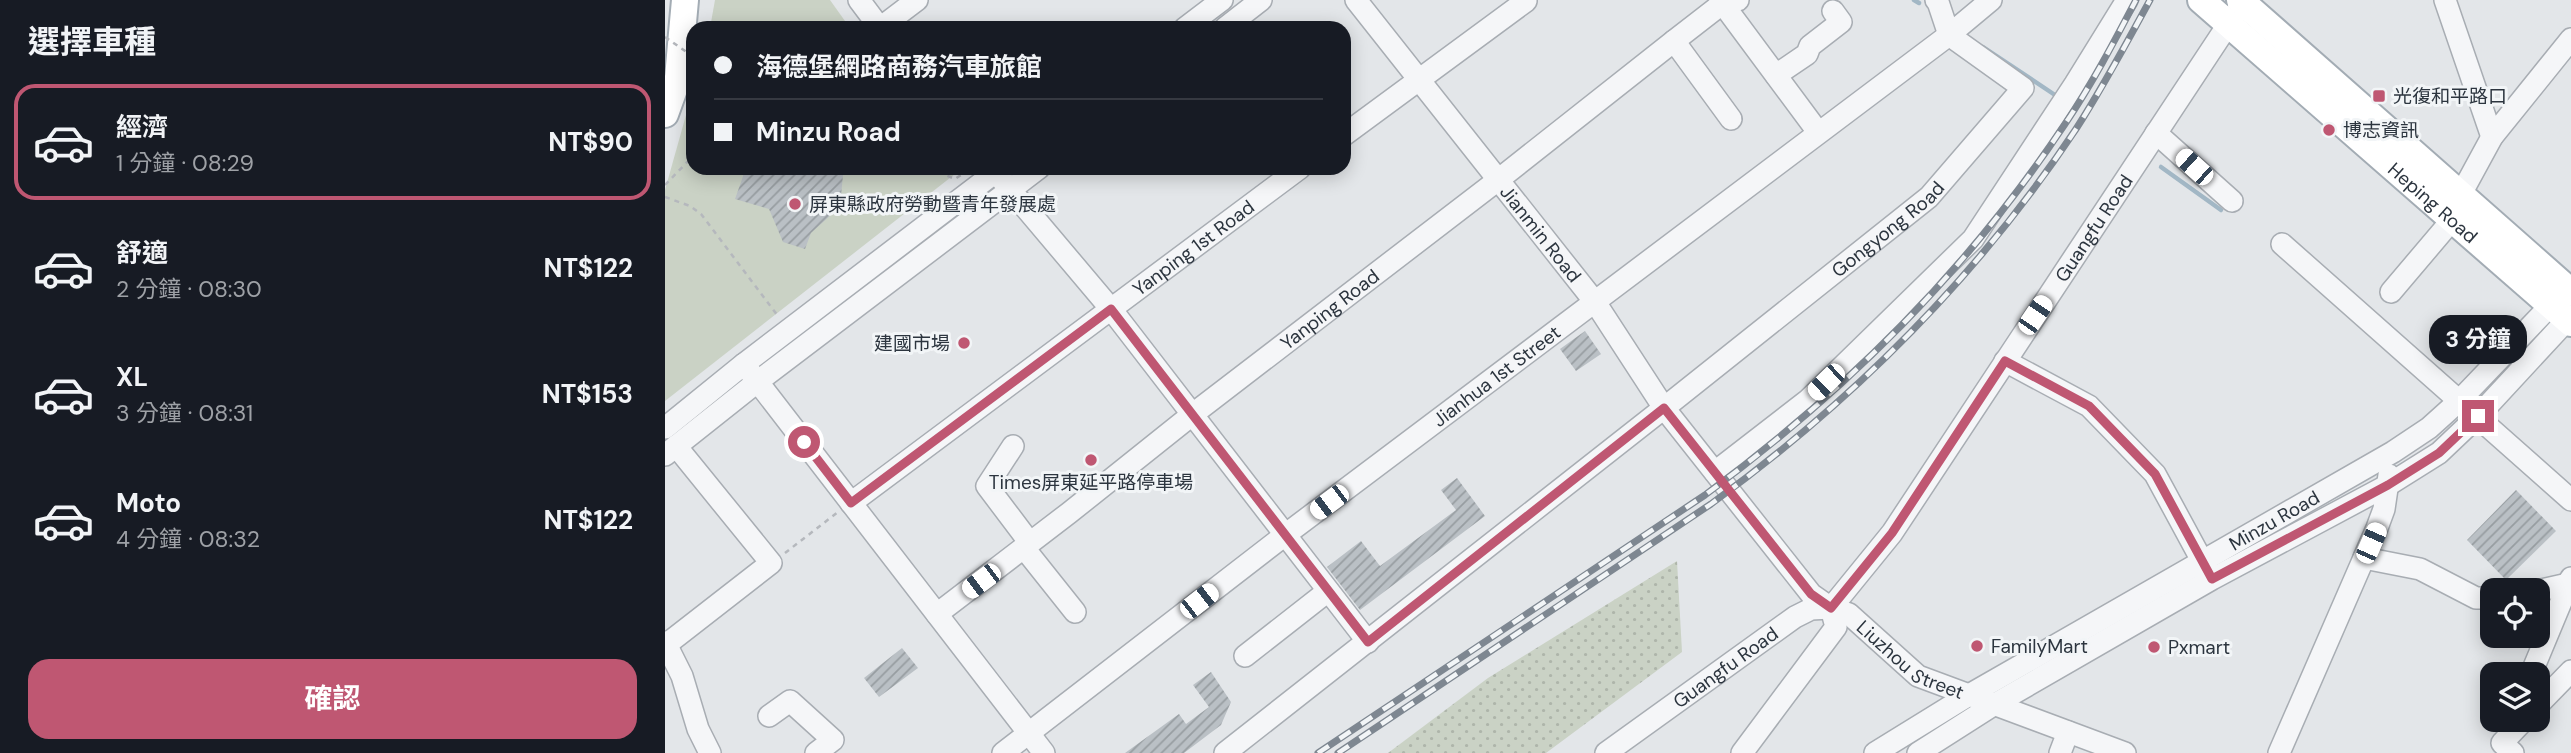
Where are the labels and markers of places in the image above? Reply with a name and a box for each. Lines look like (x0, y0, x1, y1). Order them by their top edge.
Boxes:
place label: 光復和平路口 (2393, 84, 2507, 109)
marker: 光復和平路口 (2371, 88, 2387, 104)
place label: 博志資訊 (2343, 118, 2419, 143)
marker: 博志資訊 (2321, 122, 2337, 138)
place label: 屏東縣政府勞動暨青年發展處 (809, 192, 1056, 217)
marker: 屏東縣政府勞動暨青年發展處 (787, 196, 803, 212)
place label: 建國市場 (874, 331, 950, 356)
marker: 建國市場 (956, 335, 972, 351)
marker: Times屏東延平路停車場 (1083, 452, 1099, 468)
place label: Times屏東延平路停車場 (989, 470, 1193, 495)
place label: FamilyMart (1991, 634, 2088, 659)
place label: Pxmart (2168, 635, 2230, 660)
marker: FamilyMart (1969, 638, 1985, 654)
marker: Pxmart (2146, 639, 2162, 655)

